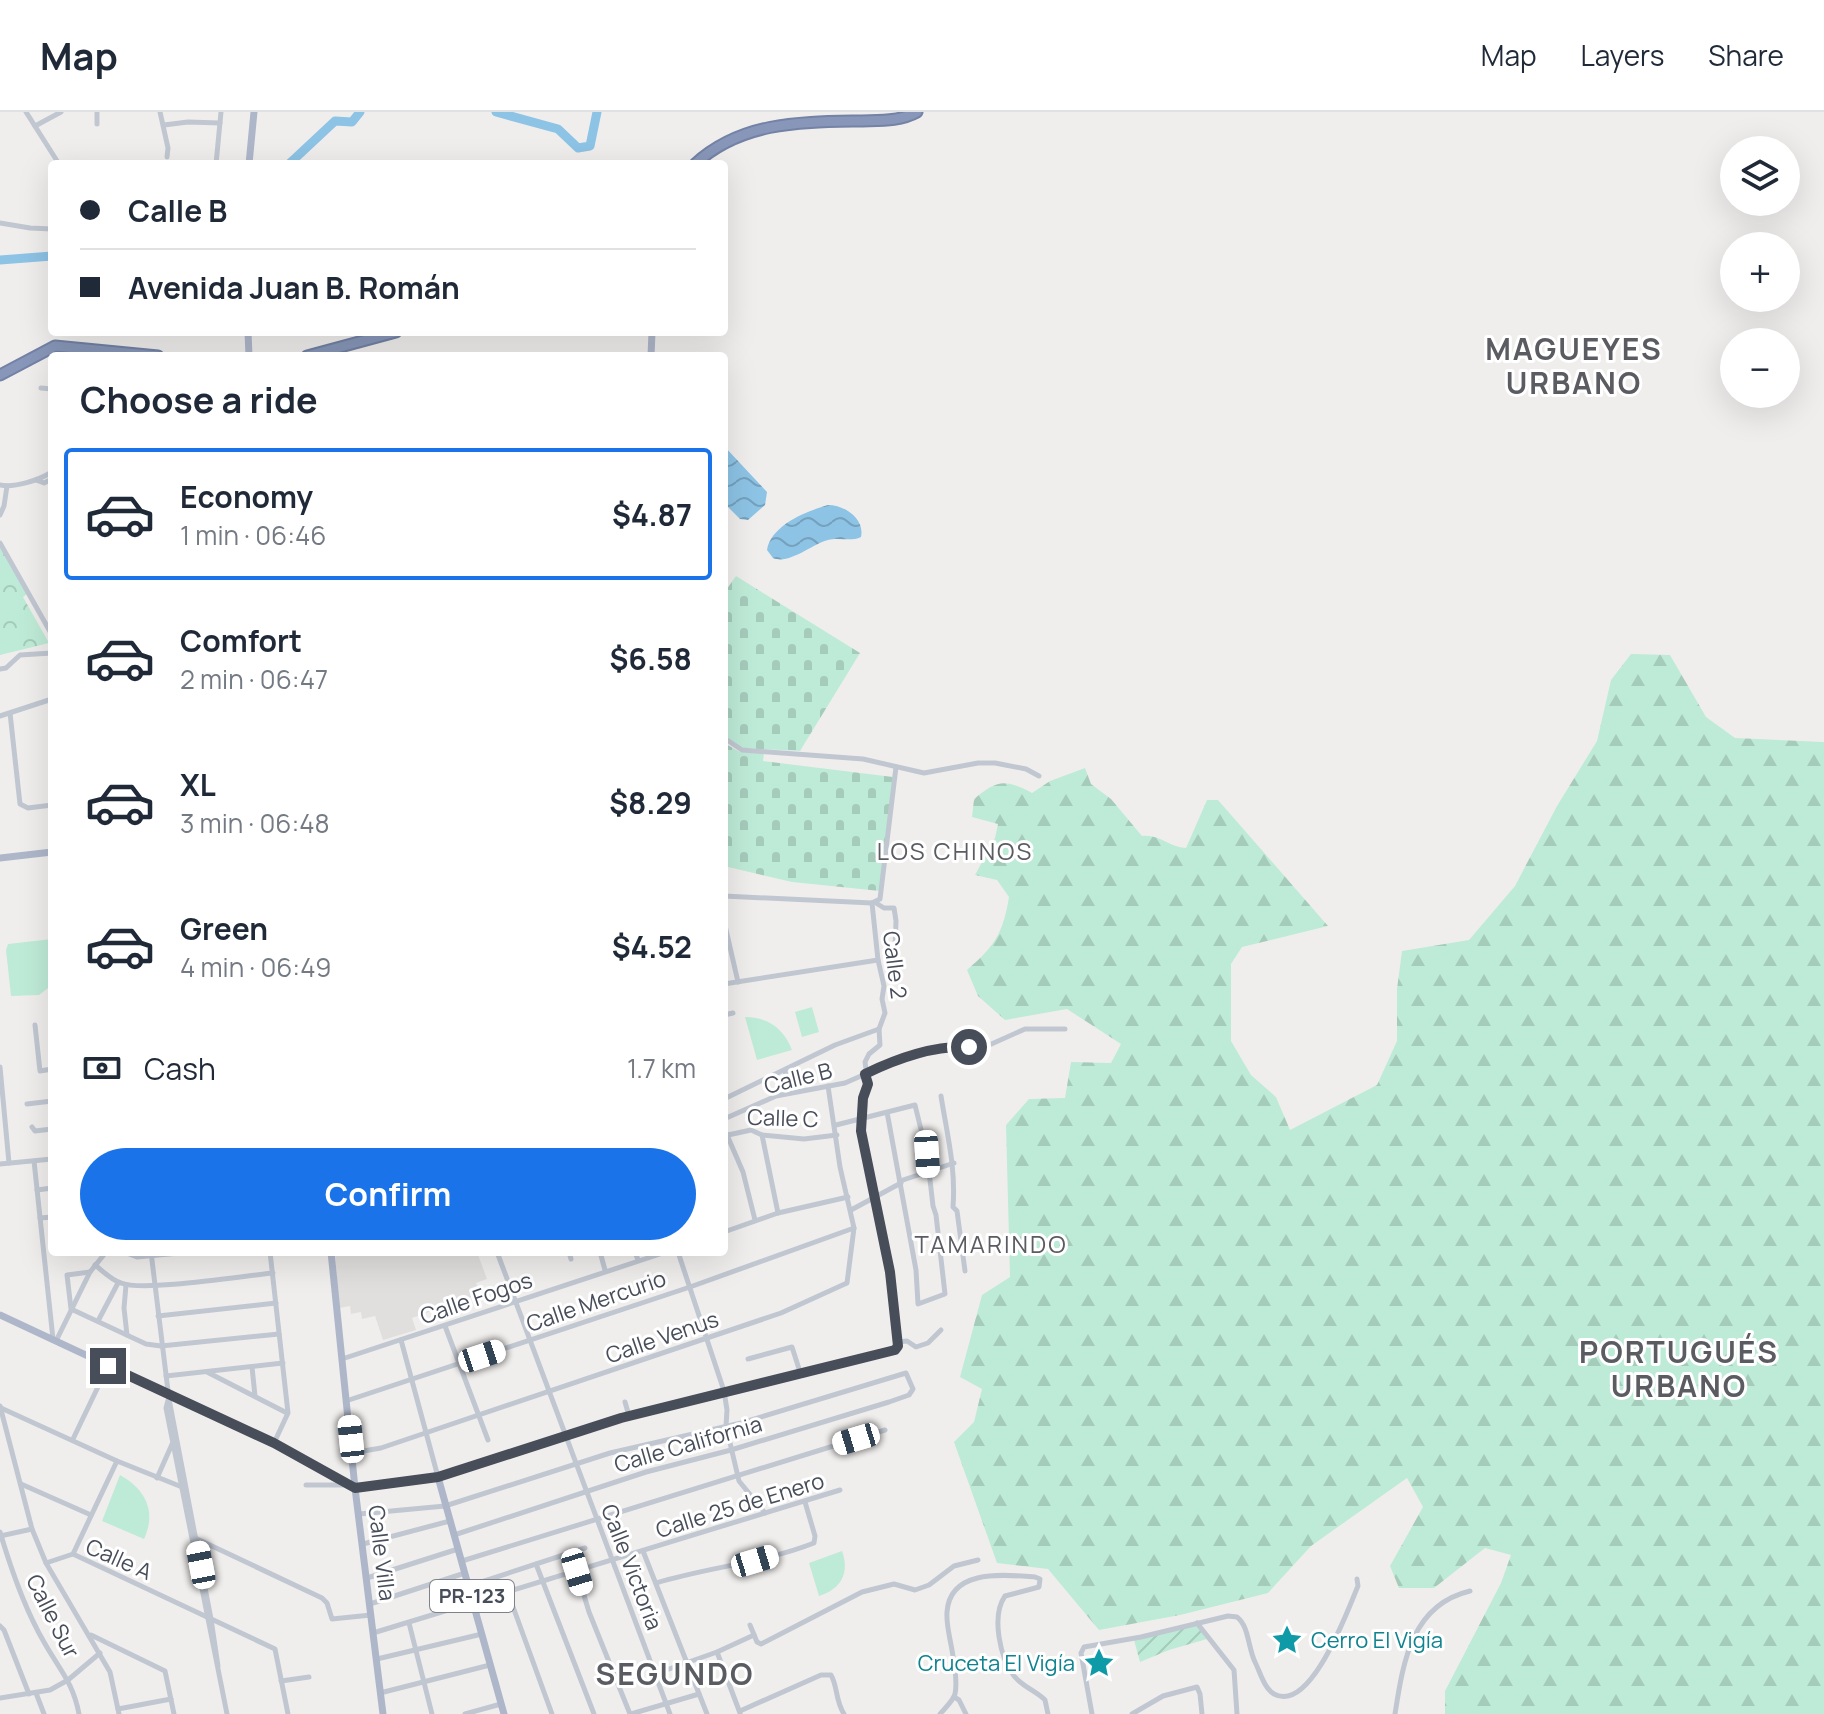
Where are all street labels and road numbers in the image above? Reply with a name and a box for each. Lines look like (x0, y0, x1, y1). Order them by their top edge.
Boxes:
street label: Calle 2 (876, 929, 914, 1001)
street label: Calle B (761, 1055, 835, 1101)
street label: Calle C (747, 1102, 819, 1134)
street label: Calle Mercurio (522, 1263, 670, 1339)
street label: Calle Fogos (416, 1265, 536, 1331)
street label: Calle Venus (601, 1304, 723, 1370)
street label: Calle California (611, 1409, 765, 1479)
street label: Calle 25 de Enero (652, 1465, 828, 1545)
street label: Calle Victoria (594, 1500, 670, 1634)
street label: Calle Villa (361, 1504, 403, 1602)
street label: Calle A (81, 1531, 157, 1587)
street label: Calle Sur (19, 1569, 87, 1663)
road number: PR-123 (430, 1580, 514, 1612)

